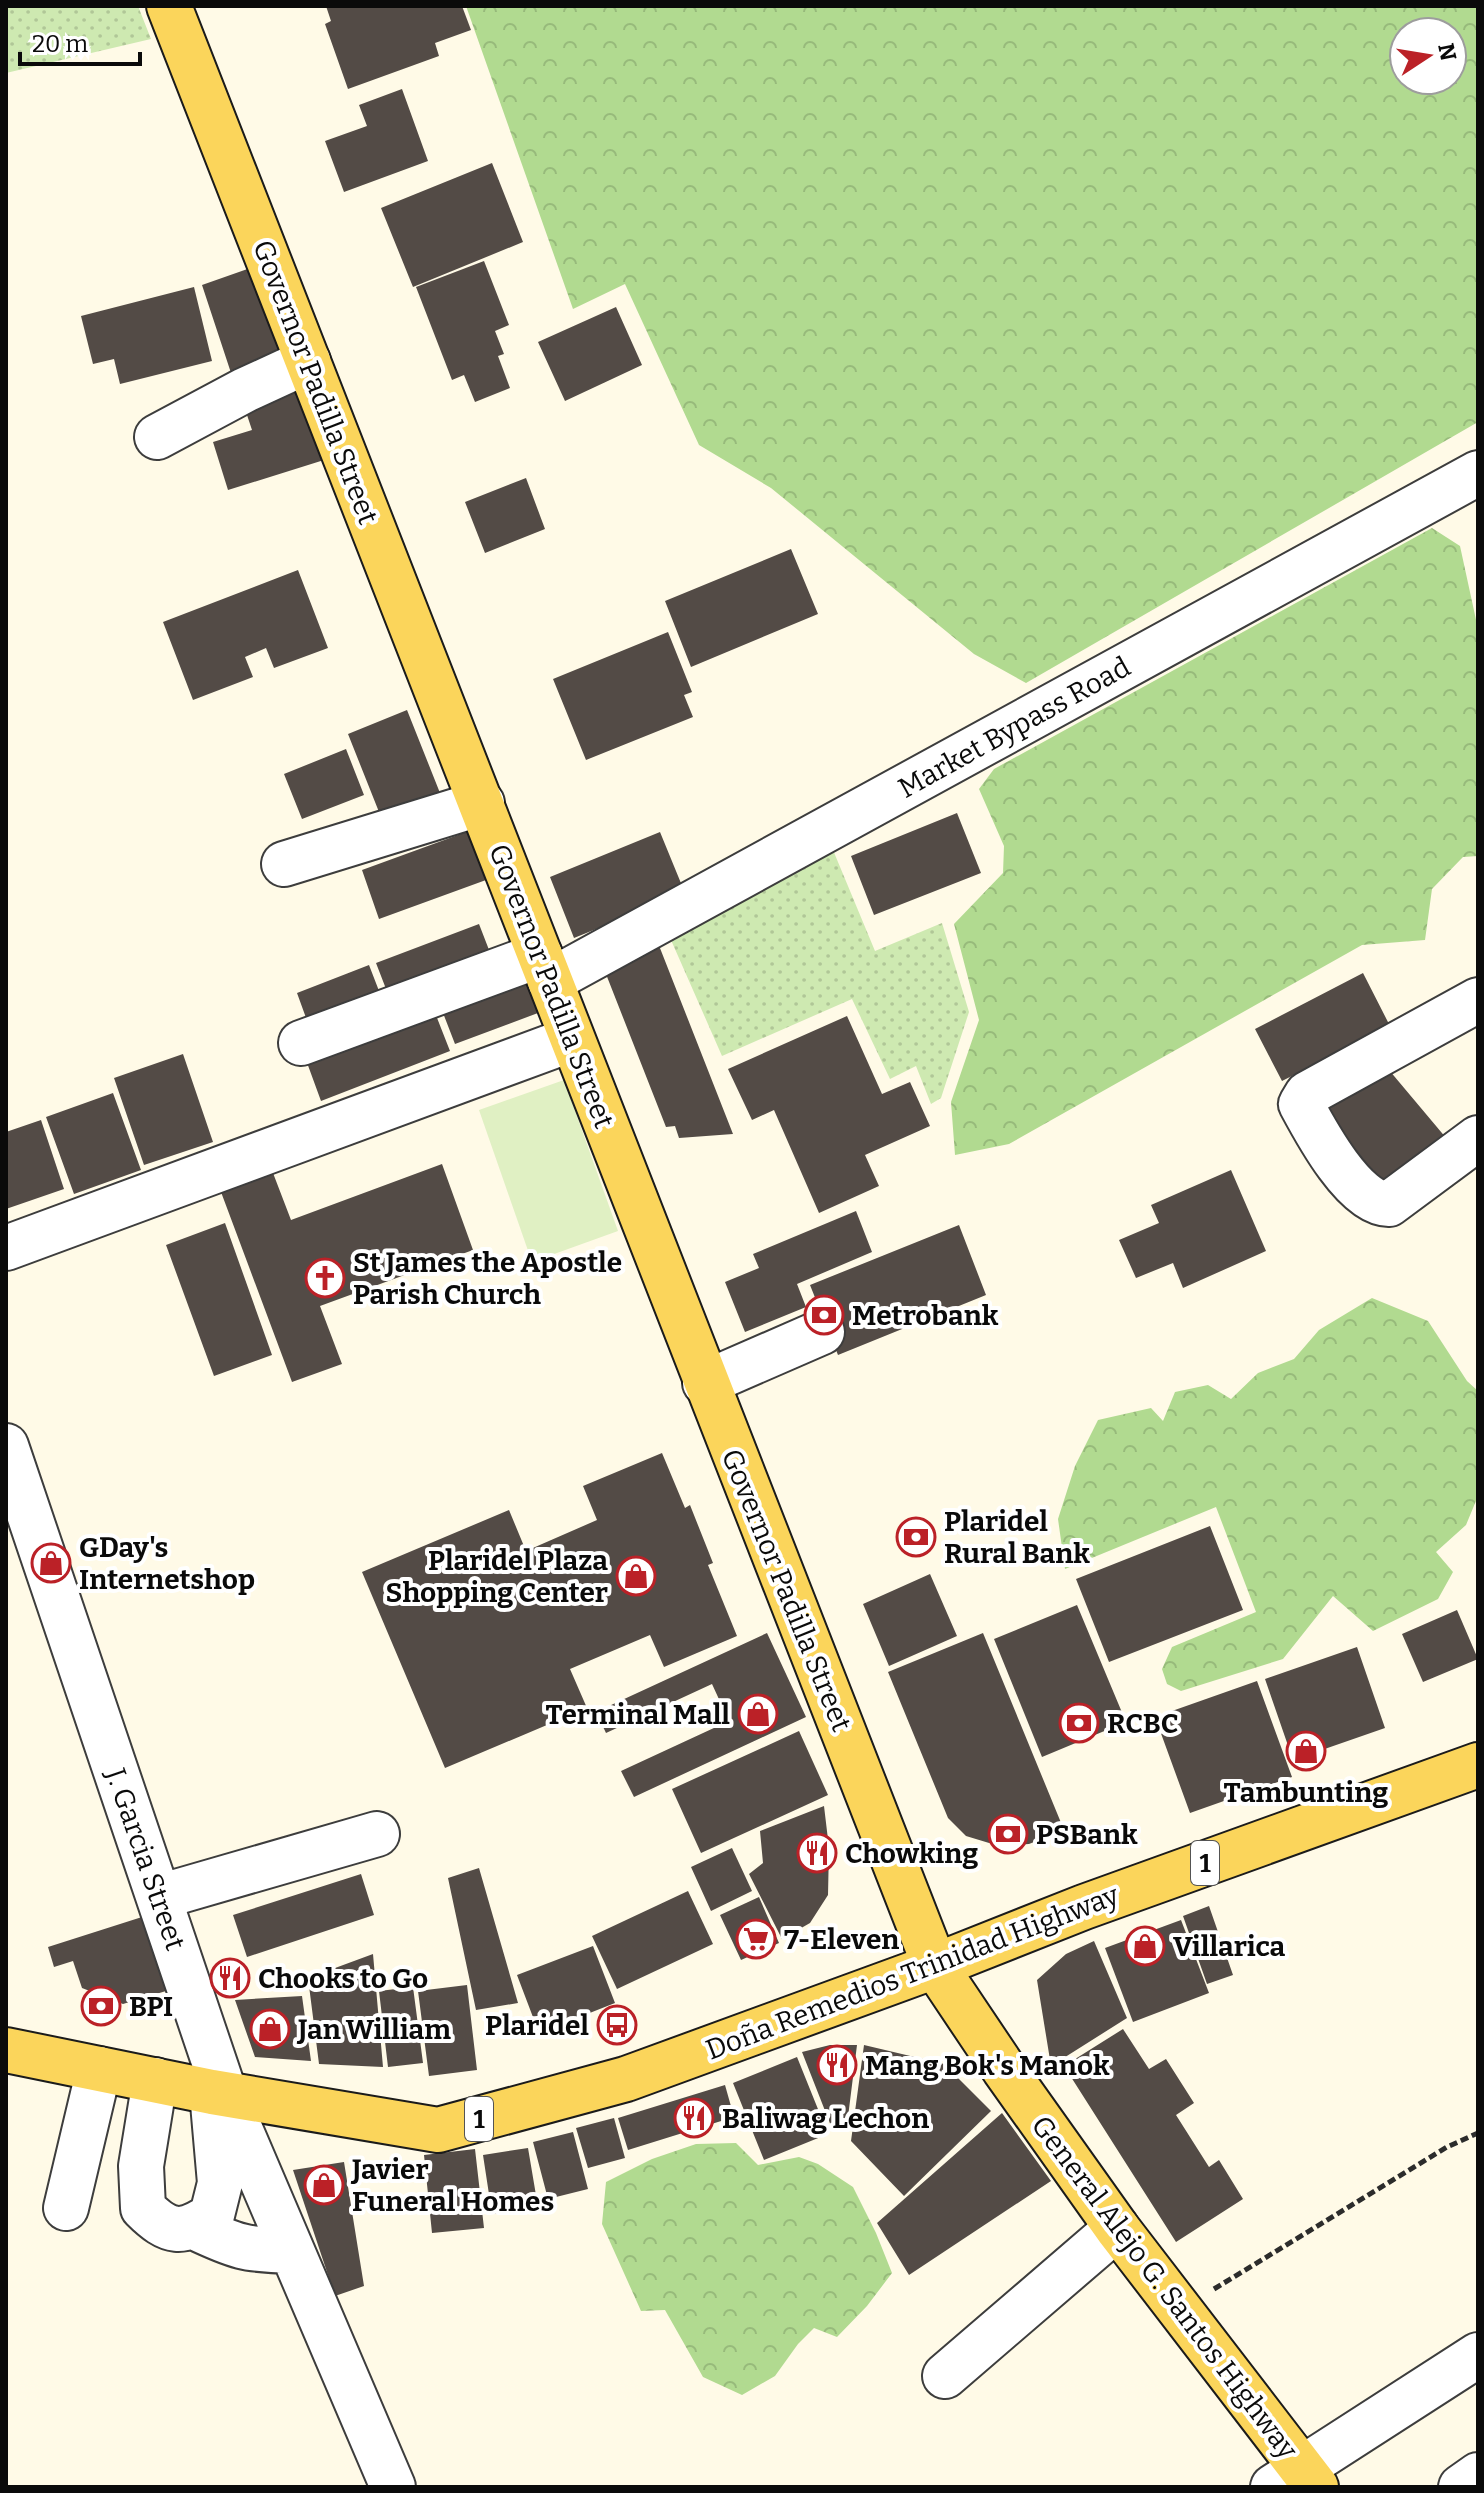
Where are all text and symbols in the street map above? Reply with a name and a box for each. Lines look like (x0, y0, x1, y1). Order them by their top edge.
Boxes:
scale bar (20, 16, 140, 66)
north arrow (1388, 16, 1468, 96)
text: 20 m (32, 30, 88, 58)
text: N (1432, 41, 1462, 63)
street label: Governor Padilla Street (246, 236, 385, 529)
street label: Market Bypass Road (893, 650, 1136, 805)
street label: Governor Padilla Street (482, 840, 621, 1133)
place label: St James the Apostle Parish Church (353, 1246, 622, 1311)
church icon: St James the Apostle Parish Church (304, 1257, 346, 1299)
bank icon: Metrobank (803, 1294, 845, 1336)
place label: Metrobank (852, 1299, 999, 1332)
street label: Governor Padilla Street (715, 1444, 858, 1736)
place label: Plaridel Rural Bank (944, 1505, 1090, 1570)
bank icon: Plaridel Rural Bank (895, 1516, 937, 1558)
place label: GDay's Internetshop (79, 1531, 255, 1596)
shop icon: GDay's Internetshop (30, 1542, 72, 1584)
place label: Plaridel Plaza Shopping Center (386, 1544, 608, 1609)
shop icon: Plaridel Plaza Shopping Center (615, 1555, 657, 1597)
shop icon: Terminal Mall (737, 1693, 779, 1735)
place label: Terminal Mall (545, 1698, 730, 1731)
bank icon: RCBC (1058, 1702, 1100, 1744)
place label: RCBC (1107, 1707, 1178, 1740)
shop icon: Tambunting (1285, 1730, 1327, 1772)
street label: J. Garcia Street (99, 1763, 192, 1954)
place label: Tambunting (1224, 1776, 1388, 1809)
bank icon: PSBank (987, 1813, 1029, 1855)
place label: PSBank (1036, 1818, 1138, 1851)
restaurant icon: Chowking (796, 1832, 838, 1874)
place label: Chowking (845, 1837, 978, 1870)
road number: 1 (1191, 1841, 1219, 1885)
street label: Doña Remedios Trinidad Highway (701, 1878, 1123, 2067)
supermarket icon: 7-Eleven (735, 1918, 777, 1960)
place label: 7-Eleven (784, 1923, 899, 1956)
shop icon: Villarica (1124, 1925, 1166, 1967)
place label: Villarica (1173, 1930, 1286, 1963)
restaurant icon: Chooks to Go (209, 1957, 251, 1999)
place label: Chooks to Go (258, 1962, 428, 1995)
bank icon: BPI (80, 1985, 122, 2027)
place label: BPI (129, 1990, 173, 2023)
bus stop icon: Plaridel (596, 2004, 638, 2046)
shop icon: Jan William (249, 2008, 291, 2050)
place label: Plaridel (485, 2009, 589, 2042)
place label: Jan William (296, 2013, 451, 2046)
restaurant icon: Mang Bok's Manok (816, 2044, 858, 2086)
place label: Mang Bok's Manok (865, 2049, 1110, 2082)
road number: 1 (465, 2097, 493, 2141)
restaurant icon: Baliwag Lechon (673, 2097, 715, 2139)
place label: Baliwag Lechon (722, 2102, 929, 2135)
street label: General Alejo G. Santos Highway (1025, 2109, 1305, 2466)
place label: Javier Funeral Homes (350, 2153, 554, 2218)
shop icon: Javier Funeral Homes (303, 2164, 345, 2206)

